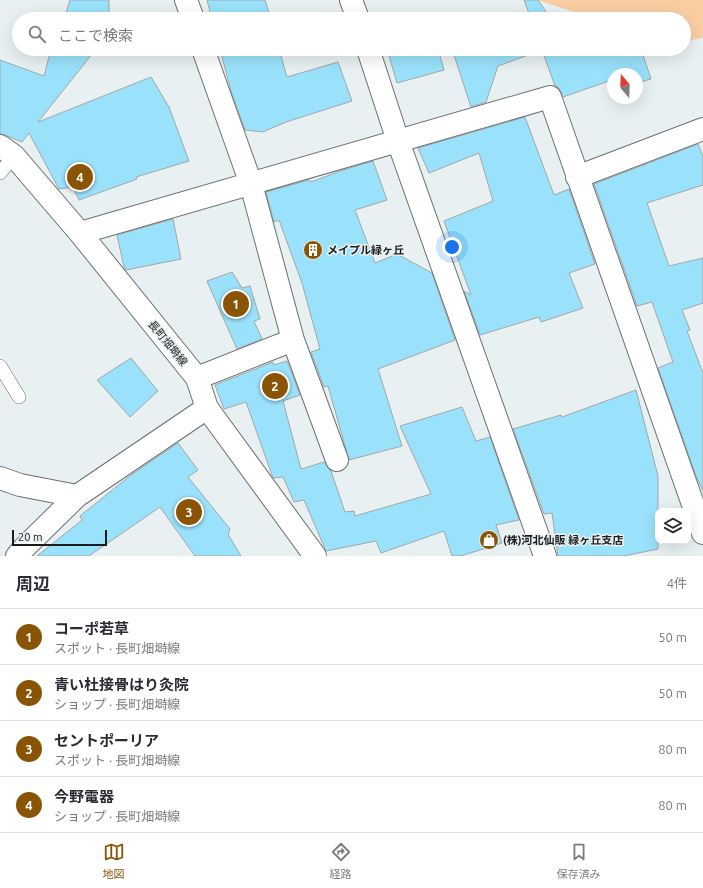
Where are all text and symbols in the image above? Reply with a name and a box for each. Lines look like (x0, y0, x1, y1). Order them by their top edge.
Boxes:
search box (12, 12, 691, 56)
icon: search (26, 23, 48, 45)
text: ここで検索 (58, 27, 133, 44)
north arrow (607, 68, 643, 104)
pin: 4 (67, 162, 93, 192)
your location (442, 237, 462, 257)
building icon: メイプル緑ヶ丘 (302, 239, 324, 261)
place label: メイプル緑ヶ丘 (327, 244, 404, 256)
pin: 1 (223, 289, 249, 319)
street label: 長町畑塒線 (146, 318, 190, 368)
pin: 2 (262, 371, 288, 401)
pin: 3 (176, 497, 202, 527)
map controls (655, 508, 691, 544)
button: layers (655, 508, 691, 544)
scale bar (12, 528, 107, 547)
shop icon: (株)河北仙販 緑ヶ丘支店 (478, 529, 500, 551)
text: 20 m (18, 531, 42, 543)
place label: (株)河北仙販 緑ヶ丘支店 (503, 534, 623, 547)
text: 周辺 (16, 574, 50, 593)
text: 4件 (667, 576, 687, 590)
text: コーポ若草 (54, 620, 129, 637)
text: 1 (25, 630, 33, 644)
text: 50 m (658, 630, 687, 644)
text: スポット · 長町畑塒線 (54, 641, 180, 655)
text: 青い杜接骨はり灸院 (54, 676, 189, 693)
text: 2 (25, 686, 33, 700)
text: 50 m (658, 686, 687, 700)
text: ショップ · 長町畑塒線 (54, 697, 180, 711)
text: セントポーリア (54, 732, 159, 749)
text: 3 (25, 742, 33, 756)
text: 80 m (658, 742, 687, 756)
text: スポット · 長町畑塒線 (54, 753, 180, 767)
text: 今野電器 (54, 788, 114, 805)
text: 4 (25, 798, 33, 812)
text: 80 m (658, 798, 687, 812)
text: ショップ · 長町畑塒線 (54, 809, 180, 823)
tab: 地図 (103, 841, 125, 881)
tab: 経路 (330, 841, 352, 881)
tab: 保存済み (557, 841, 601, 881)

